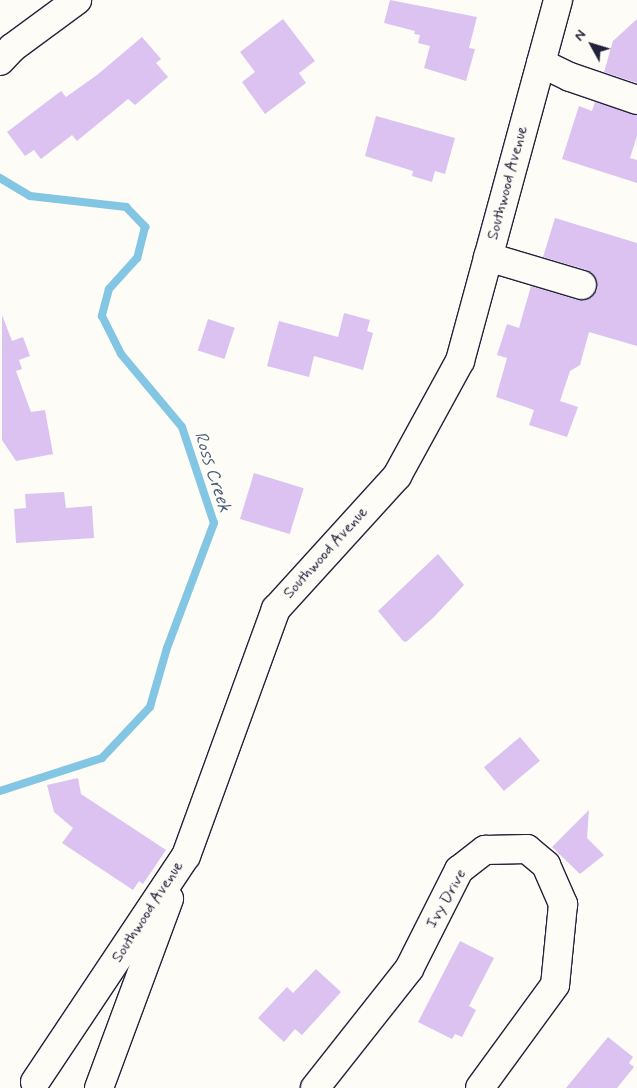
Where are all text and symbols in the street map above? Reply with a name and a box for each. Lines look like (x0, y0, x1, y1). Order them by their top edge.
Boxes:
north arrow (567, 20, 617, 70)
text: N (570, 26, 590, 45)
street label: Southwood Avenue (483, 122, 533, 244)
water label: Ross Creek (189, 429, 235, 515)
street label: Southwood Avenue (278, 502, 374, 604)
street label: Southwood Avenue (107, 856, 189, 968)
street label: Ivy Drive (423, 867, 471, 931)

